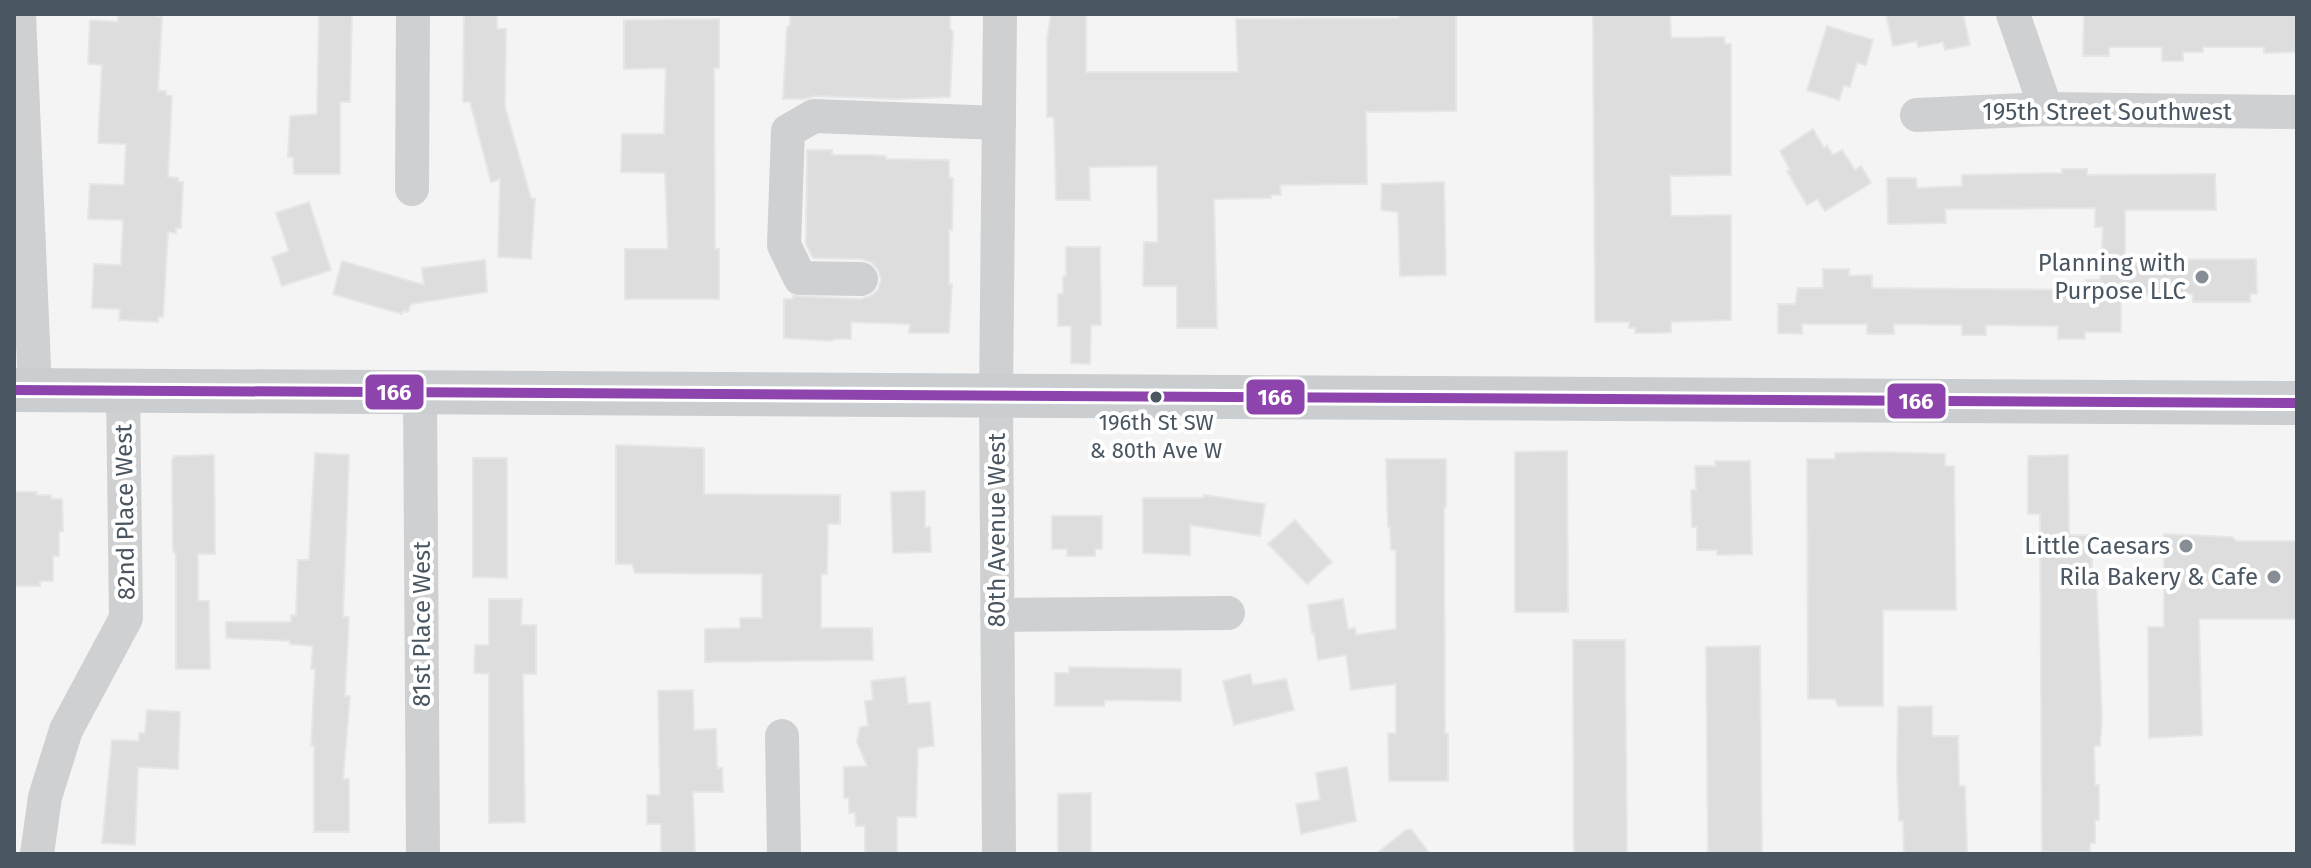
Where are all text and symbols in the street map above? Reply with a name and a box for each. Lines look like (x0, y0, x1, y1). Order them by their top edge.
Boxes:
street label: 195th Street Southwest (1982, 98, 2232, 126)
place label: Planning with Purpose LLC (2038, 249, 2186, 305)
marker: Planning with Purpose LLC (2193, 268, 2211, 286)
line badge: 166 (364, 373, 425, 411)
line badge: 166 (1245, 378, 1306, 416)
text: 166 (376, 379, 412, 406)
line badge: 166 (1886, 382, 1947, 420)
text: 166 (1257, 384, 1293, 411)
text: 166 (1898, 388, 1934, 415)
marker: 196th St SW & 80th Ave W (1148, 389, 1164, 405)
place label: 196th St SW & 80th Ave W (1090, 409, 1222, 464)
street label: 82nd Place West (109, 423, 141, 600)
street label: 80th Avenue West (983, 433, 1011, 627)
place label: Little Caesars (2024, 532, 2170, 560)
marker: Little Caesars (2177, 537, 2195, 555)
street label: 81st Place West (408, 541, 436, 707)
place label: Rila Bakery & Cafe (2059, 563, 2258, 591)
marker: Rila Bakery & Cafe (2265, 568, 2283, 586)

